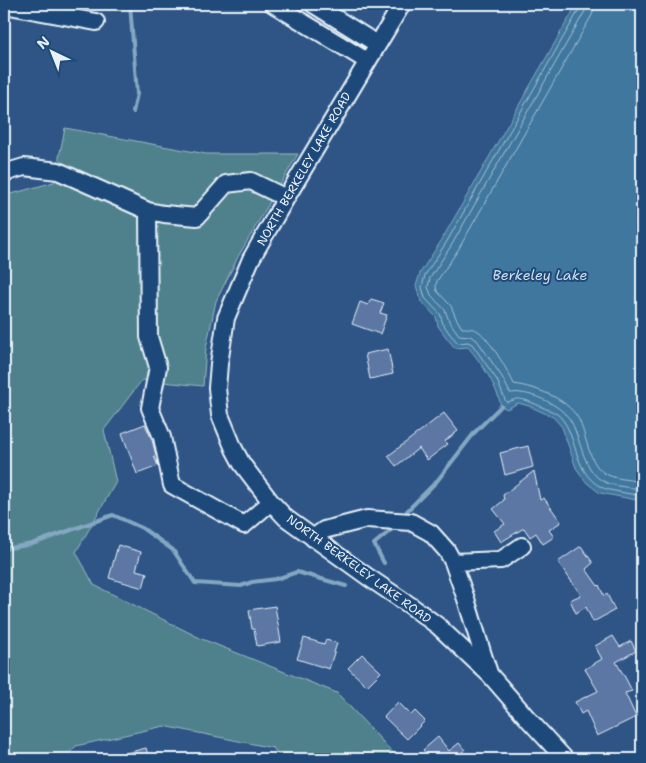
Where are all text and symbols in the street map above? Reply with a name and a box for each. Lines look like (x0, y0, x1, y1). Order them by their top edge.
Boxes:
north arrow (28, 28, 78, 78)
text: N (33, 32, 53, 53)
street label: NORTH BERKELEY LAKE ROAD (253, 89, 355, 249)
water label: Berkeley Lake (493, 266, 588, 284)
street label: NORTH BERKELEY LAKE ROAD (283, 511, 435, 627)

